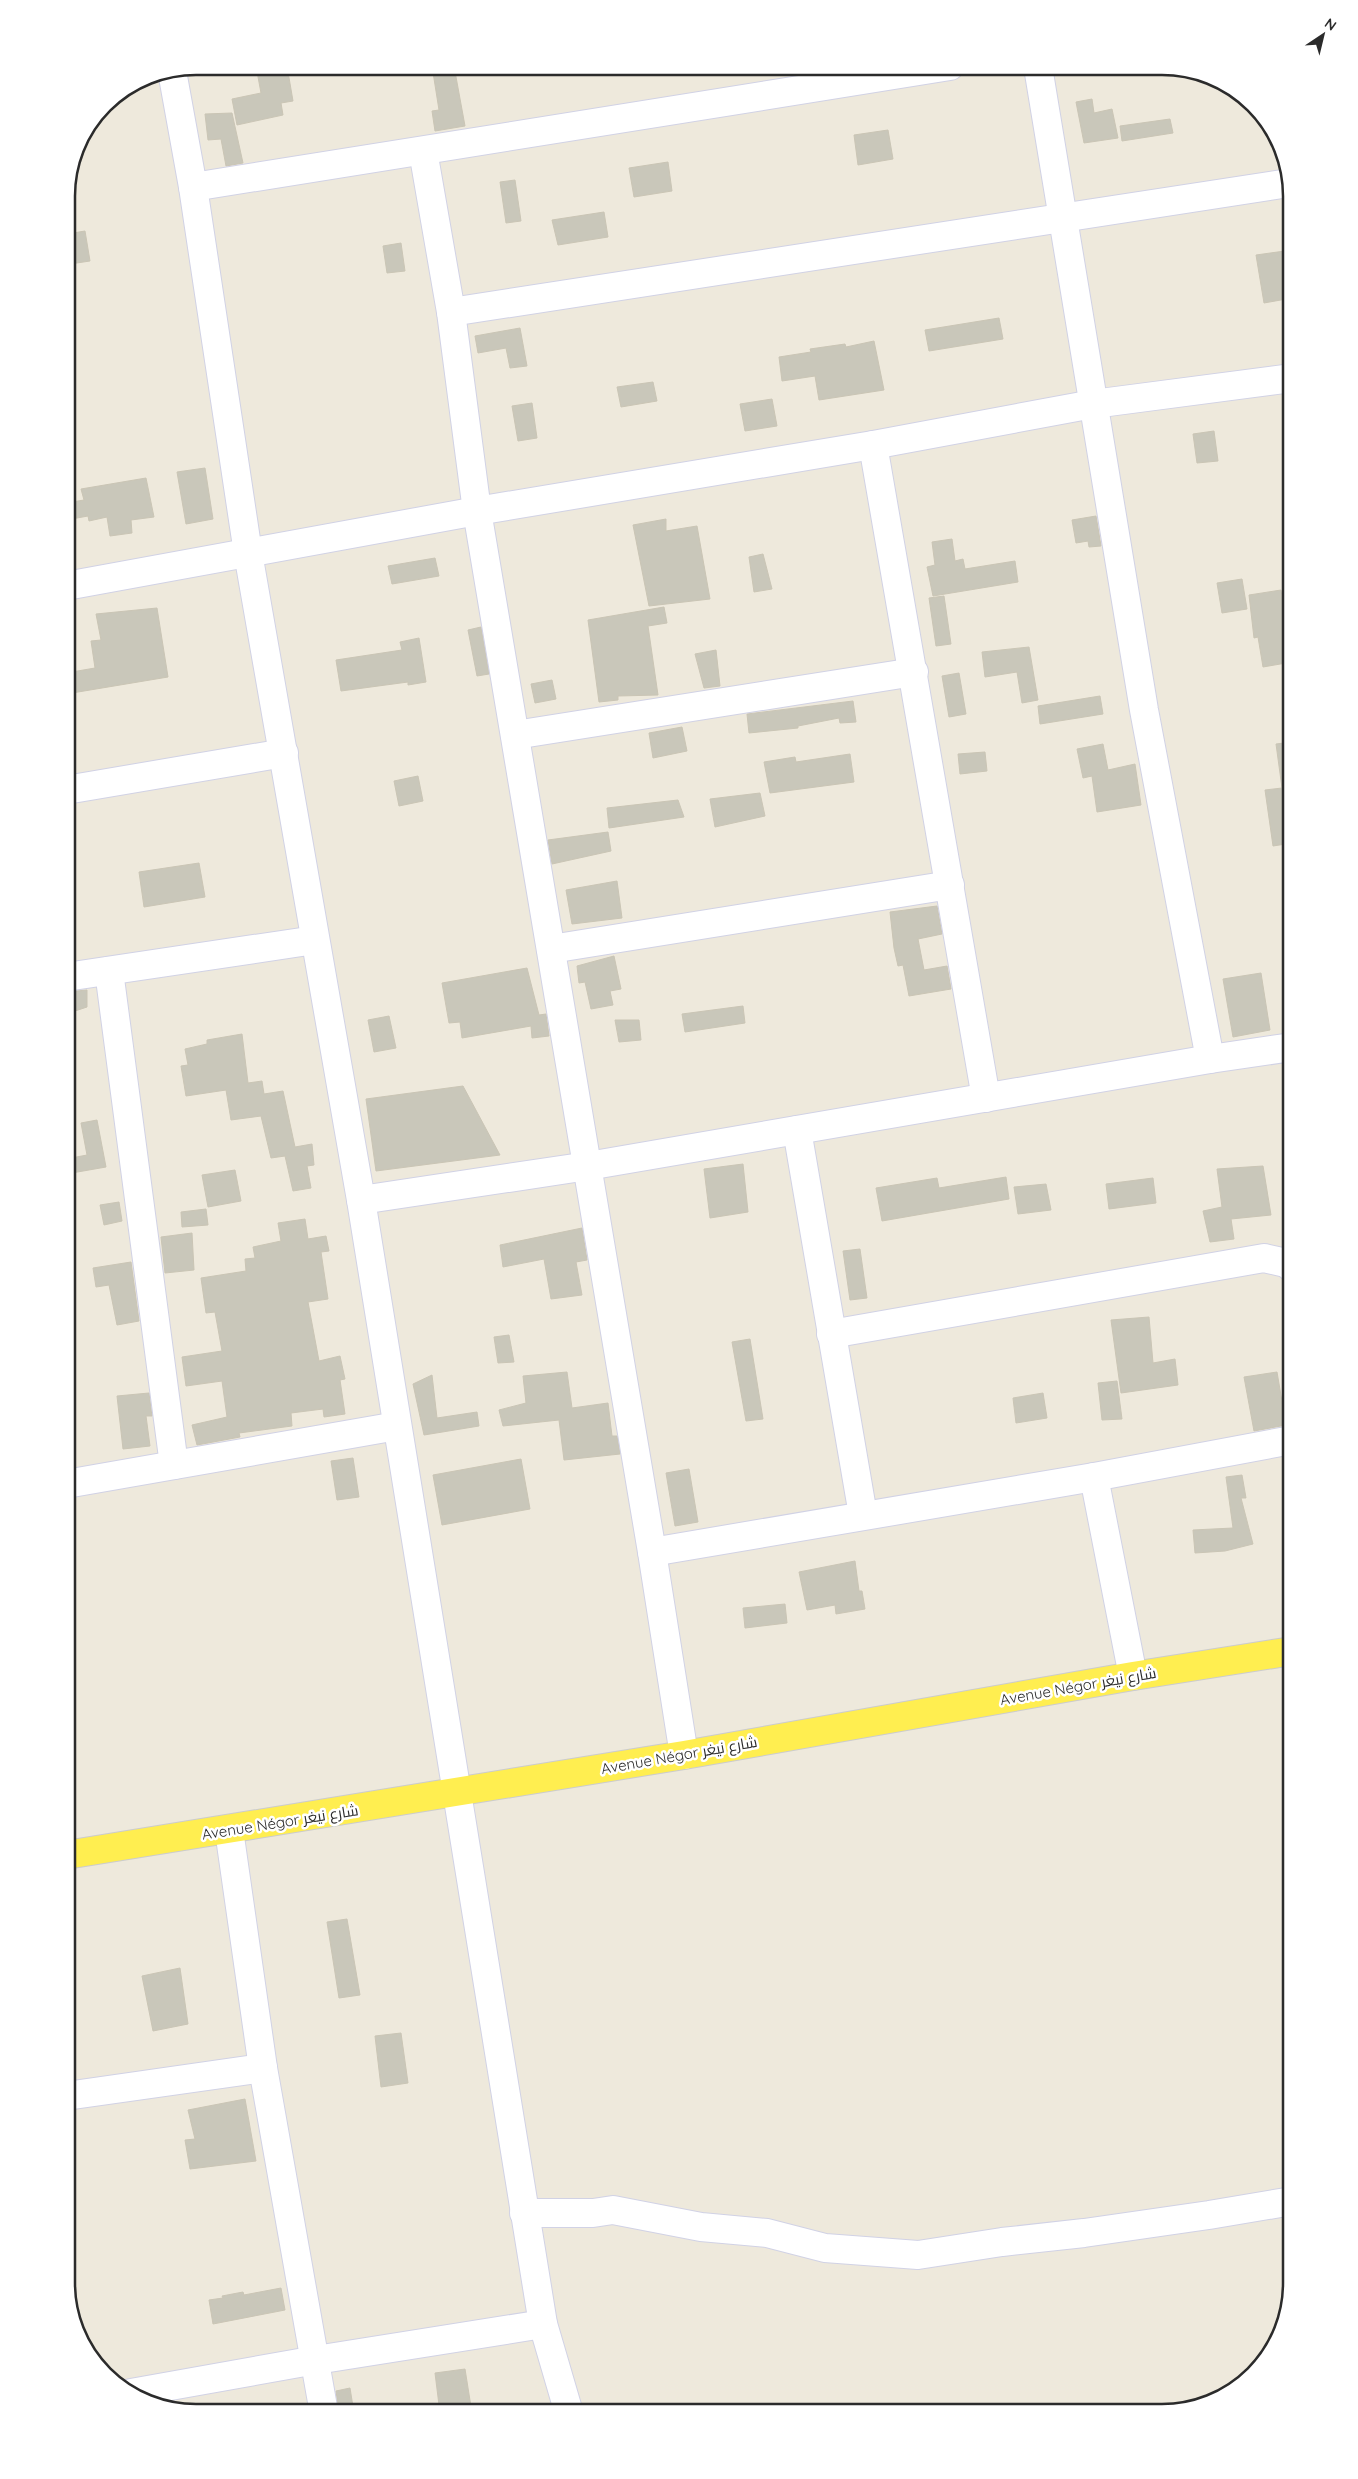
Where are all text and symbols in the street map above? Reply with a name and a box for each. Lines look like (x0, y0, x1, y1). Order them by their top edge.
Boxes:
north arrow (1298, 10, 1348, 60)
text: N (1321, 14, 1340, 35)
street label: Avenue Négor شارع نيغر (998, 1663, 1158, 1711)
street label: Avenue Négor شارع نيغر (599, 1732, 759, 1780)
street label: Avenue Négor شارع نيغر (200, 1800, 360, 1846)

